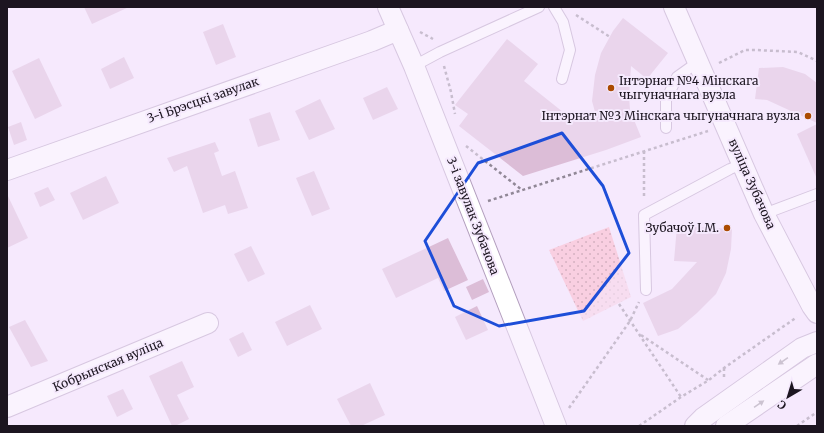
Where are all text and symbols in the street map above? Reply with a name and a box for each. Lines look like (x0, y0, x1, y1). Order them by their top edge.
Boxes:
street label: 3-і Брэсцкі завулак (145, 73, 261, 126)
place label: Інтэрнат №4 Мінскага чыгуначнага вузла (619, 73, 759, 102)
marker: Інтэрнат №4 Мінскага чыгуначнага вузла (606, 83, 616, 93)
place label: Інтэрнат №3 Мінскага чыгуначнага вузла (541, 108, 801, 123)
marker: Інтэрнат №3 Мінскага чыгуначнага вузла (803, 111, 813, 121)
street label: вуліца Зубачова (726, 136, 779, 232)
street label: 3-і завулак Зубачова (444, 155, 503, 277)
place label: Зубачоў І.М. (645, 220, 719, 235)
marker: Зубачоў І.М. (722, 223, 732, 233)
street label: Кобрынская вуліца (51, 334, 165, 394)
one-way arrow (778, 357, 789, 365)
north arrow (768, 377, 808, 417)
text: С (775, 397, 789, 413)
one-way arrow (753, 400, 764, 408)

